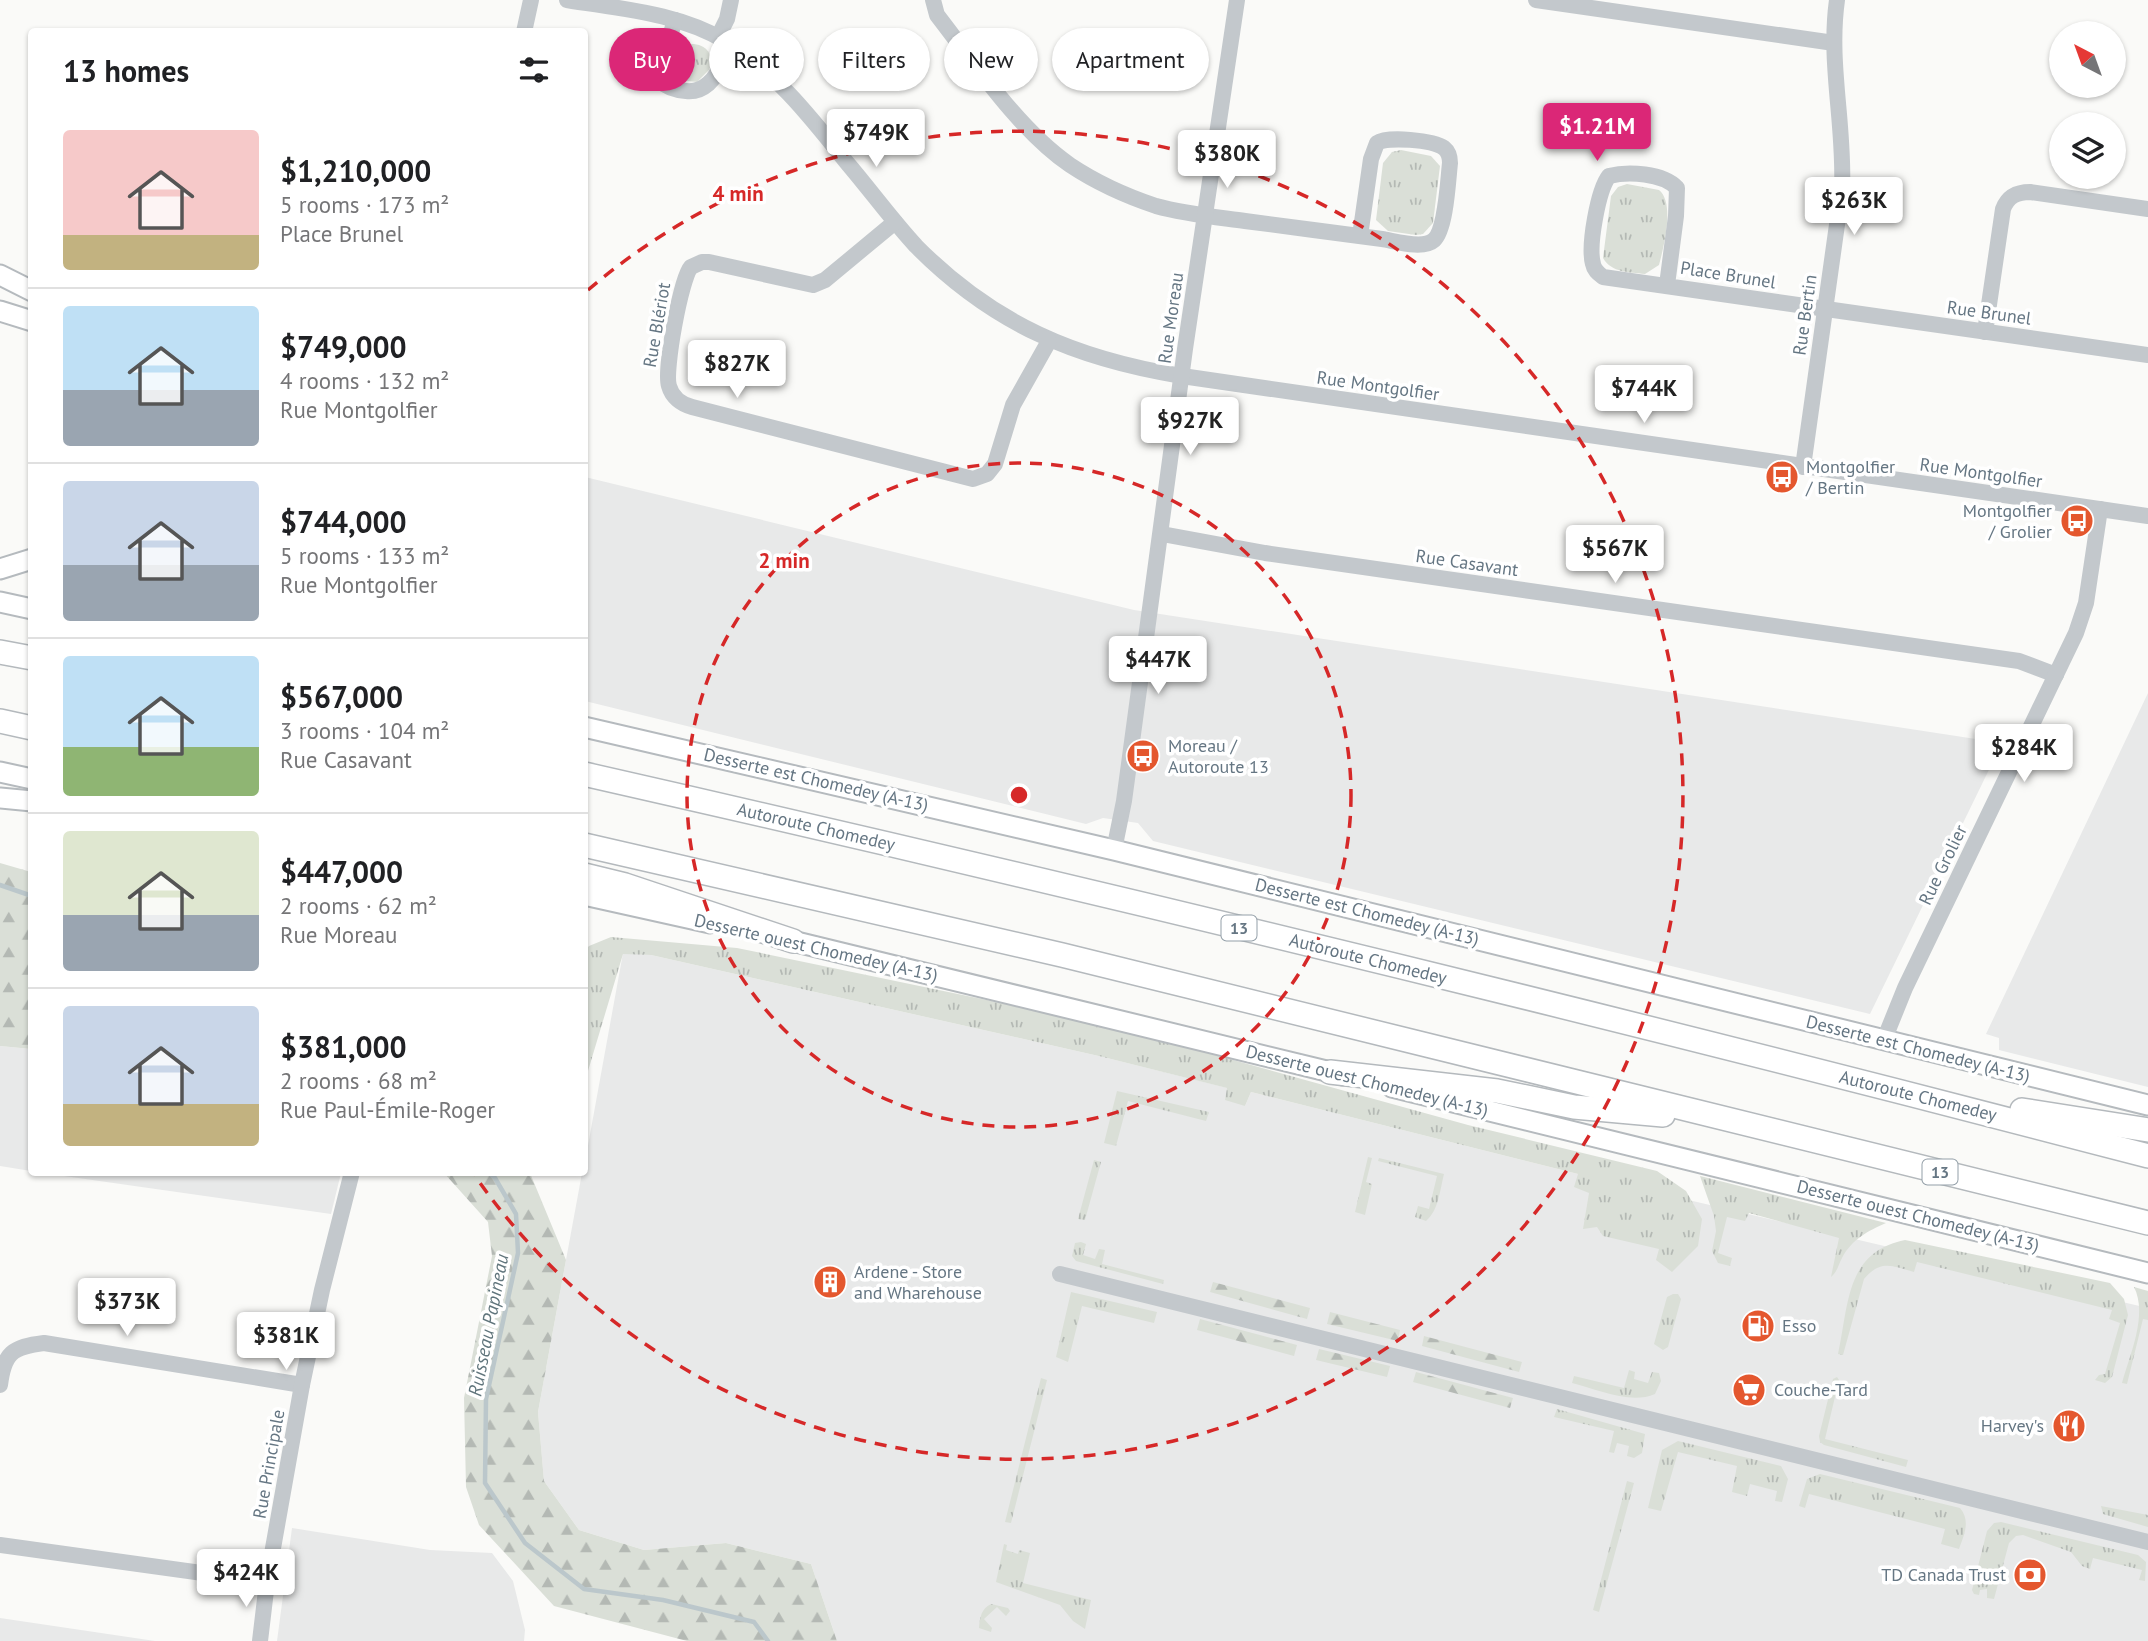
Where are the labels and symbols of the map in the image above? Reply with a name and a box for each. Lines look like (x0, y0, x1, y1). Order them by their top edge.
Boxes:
north arrow (2049, 21, 2126, 98)
pin: $1.21M (1540, 104, 1654, 163)
pin: $749K (827, 110, 925, 169)
pin: $380K (1178, 130, 1276, 190)
pin: $263K (1805, 177, 1903, 237)
text: 4 min (712, 180, 764, 207)
street label: Place Brunel (1679, 256, 1778, 294)
street label: Rue Moreau (1153, 271, 1188, 365)
street label: Rue Bertin (1787, 273, 1822, 357)
street label: Rue Blériot (638, 281, 675, 369)
street label: Rue Brunel (1945, 295, 2033, 330)
pin: $827K (688, 340, 786, 400)
street label: Rue Montgolfier (1315, 366, 1441, 405)
pin: $744K (1595, 366, 1693, 425)
pin: $927K (1141, 398, 1239, 457)
street label: Rue Montgolfier (1918, 453, 2044, 492)
place label: Montgolfier / Bertin (1805, 455, 1895, 499)
bus stop icon: Montgolfier / Bertin (1763, 458, 1801, 496)
place label: Montgolfier / Grolier (1963, 499, 2052, 543)
bus stop icon: Montgolfier / Grolier (2058, 502, 2096, 540)
pin: $567K (1566, 526, 1664, 585)
street label: Rue Casavant (1414, 544, 1520, 581)
text: 2 min (758, 547, 810, 574)
pin: $447K (1109, 636, 1207, 696)
pin: $284K (1975, 724, 2073, 784)
place label: Moreau / Autoroute 13 (1168, 734, 1269, 778)
bus stop icon: Moreau / Autoroute 13 (1124, 737, 1162, 775)
street label: Desserte est Chomedey (A-13) (702, 742, 931, 817)
centre of rings (1007, 783, 1031, 807)
street label: Autoroute Chomedey (735, 797, 898, 856)
street label: Rue Grolier (1913, 821, 1972, 909)
street label: Desserte est Chomedey (A-13) (1253, 873, 1481, 950)
street label: Desserte ouest Chomedey (A-13) (692, 908, 940, 987)
road number: 13 (1222, 916, 1256, 940)
street label: Autoroute Chomedey (1287, 928, 1450, 989)
street label: Desserte est Chomedey (A-13) (1804, 1010, 2032, 1087)
street label: Desserte ouest Chomedey (A-13) (1243, 1039, 1491, 1122)
street label: Autoroute Chomedey (1837, 1065, 2000, 1126)
road number: 13 (1923, 1160, 1958, 1184)
street label: Desserte ouest Chomedey (A-13) (1794, 1174, 2042, 1257)
water label: Ruisseau Papineau (462, 1251, 514, 1398)
place label: Ardene - Store and Wharehouse (854, 1260, 982, 1304)
building icon: Ardene - Store and Wharehouse (811, 1263, 849, 1301)
pin: $373K (78, 1278, 176, 1338)
fuel station icon: Esso (1739, 1307, 1777, 1345)
pin: $381K (237, 1312, 335, 1372)
place label: Esso (1782, 1314, 1816, 1337)
supermarket icon: Couche-Tard (1730, 1371, 1768, 1409)
place label: Couche-Tard (1774, 1378, 1868, 1401)
restaurant icon: Harvey's (2050, 1407, 2088, 1445)
street label: Rue Principale (248, 1408, 289, 1520)
place label: Harvey's (1981, 1414, 2044, 1437)
pin: $424K (197, 1550, 295, 1609)
bank icon: TD Canada Trust (2011, 1556, 2049, 1594)
place label: TD Canada Trust (1881, 1563, 2006, 1586)

